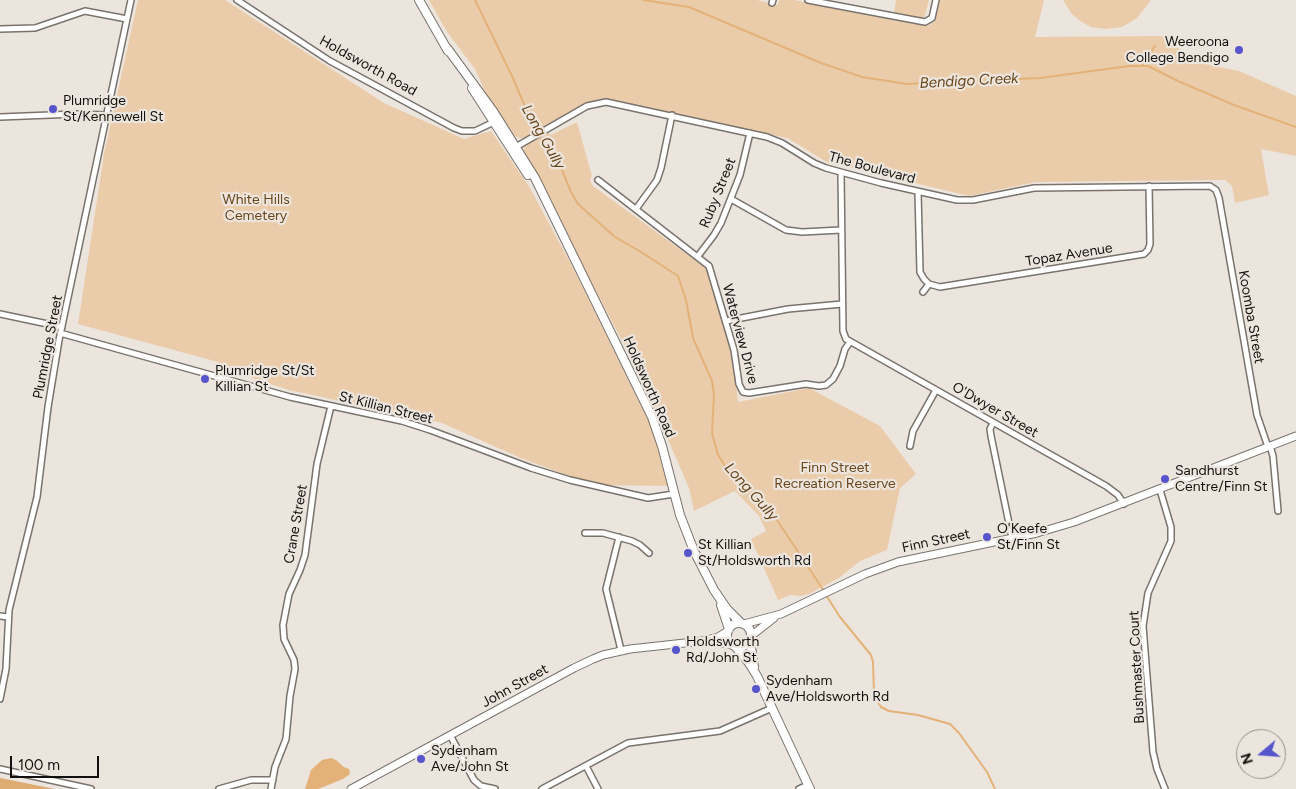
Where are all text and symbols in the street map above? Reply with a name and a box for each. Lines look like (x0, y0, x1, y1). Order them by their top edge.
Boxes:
street label: Holdsworth Road (316, 32, 420, 100)
place label: Weeroona College Bendigo (1126, 34, 1229, 66)
marker: Weeroona College Bendigo (1233, 44, 1245, 56)
water label: Bendigo Creek (919, 69, 1019, 93)
place label: Plumridge St/Kennewell St (63, 93, 163, 125)
water label: Long Gully (517, 101, 569, 173)
marker: Plumridge St/Kennewell St (47, 103, 59, 115)
street label: The Boulevard (827, 148, 917, 188)
street label: Ruby Street (696, 155, 740, 231)
park label: White Hills Cemetery (222, 192, 290, 224)
street label: Topaz Avenue (1024, 240, 1114, 270)
street label: Koomba Street (1235, 269, 1267, 365)
street label: Waterview Drive (719, 282, 761, 386)
street label: Plumridge Street (30, 294, 66, 400)
street label: Holdsworth Road (619, 334, 679, 440)
place label: Plumridge St/St Killian St (215, 363, 315, 396)
marker: Plumridge St/St Killian St (199, 373, 211, 385)
street label: O'Dwyer Street (949, 379, 1041, 441)
street label: St Killian Street (337, 388, 435, 428)
water label: Long Gully (720, 459, 782, 525)
park label: Finn Street Recreation Reserve (774, 460, 896, 492)
place label: Sandhurst Centre/Finn St (1175, 463, 1267, 496)
marker: Sandhurst Centre/Finn St (1159, 473, 1171, 485)
street label: Crane Street (281, 483, 311, 565)
place label: O'Keefe St/Finn St (997, 521, 1060, 554)
street label: Finn Street (900, 526, 972, 556)
marker: O'Keefe St/Finn St (981, 531, 993, 543)
place label: St Killian St/Holdsworth Rd (698, 537, 811, 570)
marker: St Killian St/Holdsworth Rd (682, 547, 694, 559)
street label: Bushmaster Court (1126, 610, 1148, 724)
place label: Holdsworth Rd/John St (686, 634, 759, 666)
marker: Holdsworth Rd/John St (670, 644, 682, 656)
street label: John Street (479, 661, 551, 711)
place label: Sydenham Ave/Holdsworth Rd (766, 673, 889, 706)
marker: Sydenham Ave/Holdsworth Rd (750, 683, 762, 695)
north arrow (1236, 729, 1286, 779)
place label: Sydenham Ave/John St (431, 743, 509, 776)
scale bar (12, 746, 101, 778)
text: N (1237, 751, 1257, 766)
marker: Sydenham Ave/John St (415, 753, 427, 765)
text: 100 m (18, 756, 60, 774)

